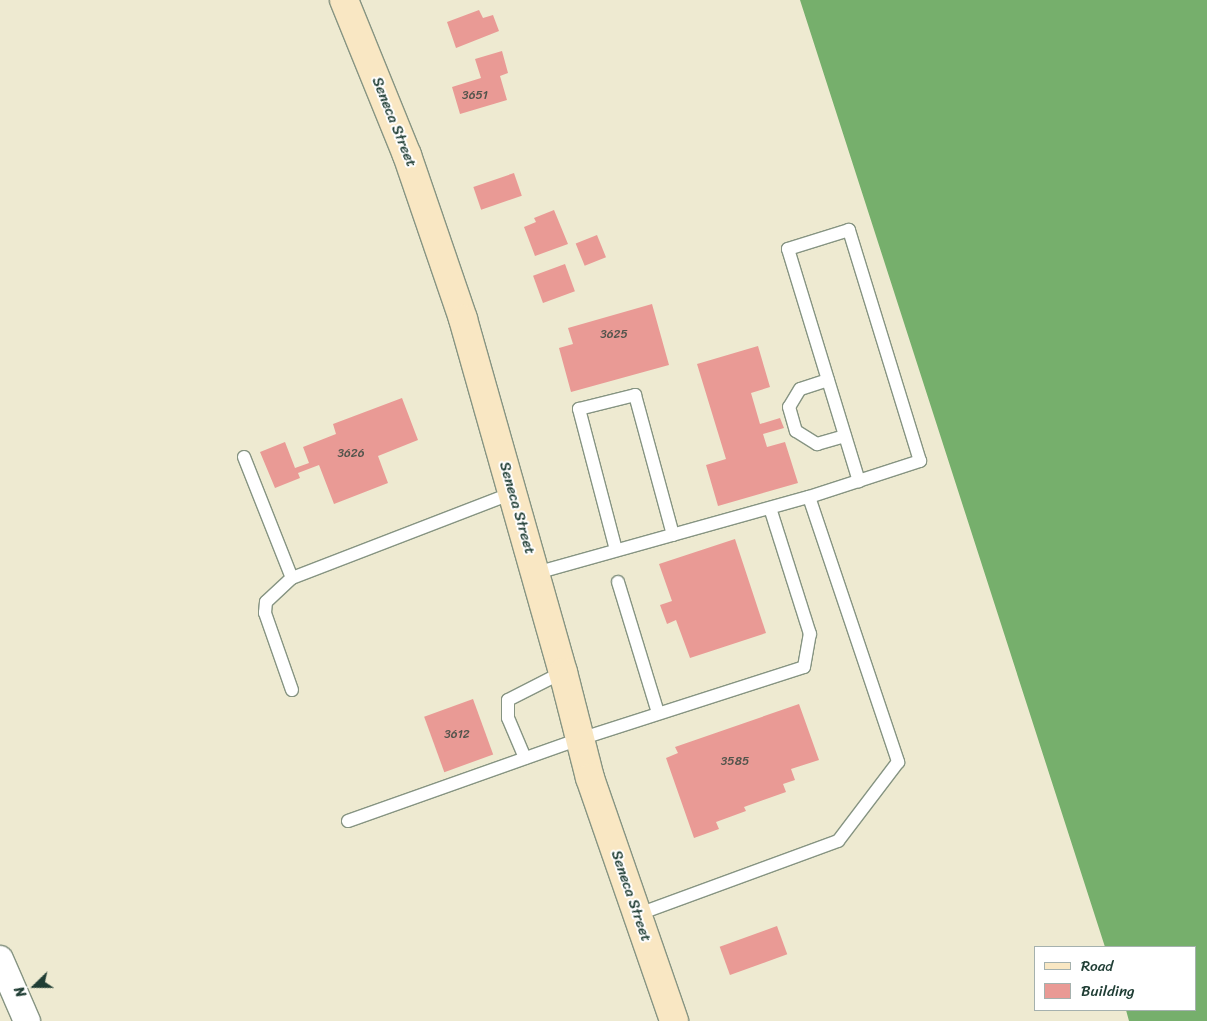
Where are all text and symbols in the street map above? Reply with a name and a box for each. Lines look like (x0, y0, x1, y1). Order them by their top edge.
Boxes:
street label: Seneca Street (368, 74, 420, 170)
house number: 3651 (462, 89, 488, 103)
house number: 3625 (600, 328, 628, 342)
house number: 3626 (337, 447, 365, 461)
street label: Seneca Street (495, 460, 539, 556)
house number: 3612 (444, 728, 470, 742)
house number: 3585 (721, 755, 749, 769)
street label: Seneca Street (607, 848, 655, 944)
legend (1034, 946, 1197, 1011)
text: Road (1081, 953, 1113, 979)
north arrow (10, 961, 60, 1011)
text: Building (1081, 978, 1135, 1004)
text: N (7, 983, 34, 1001)

